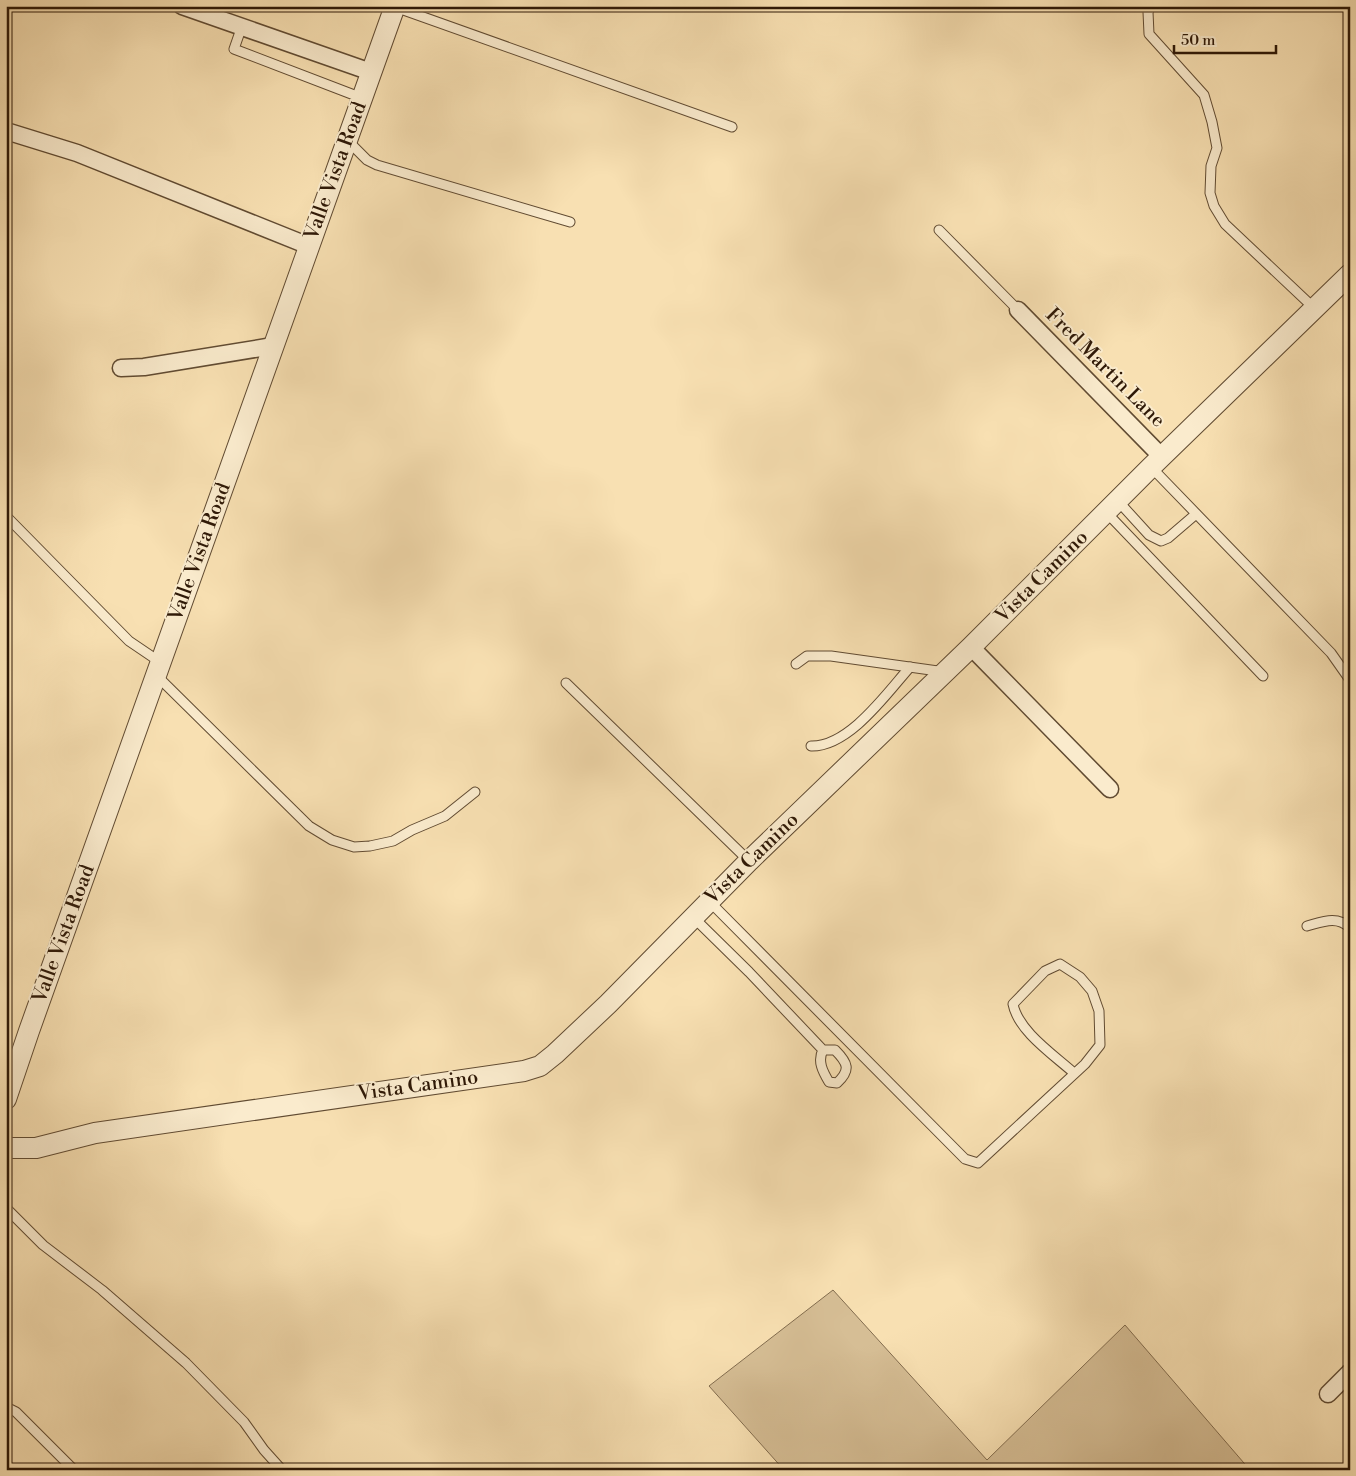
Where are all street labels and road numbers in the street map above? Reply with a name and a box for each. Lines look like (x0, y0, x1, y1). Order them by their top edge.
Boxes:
street label: Valle Vista Road (299, 98, 373, 245)
street label: Fred Martin Lane (1040, 303, 1170, 433)
street label: Valle Vista Road (163, 479, 237, 626)
street label: Vista Camino (990, 525, 1094, 629)
street label: Vista Camino (699, 808, 804, 911)
street label: Valle Vista Road (27, 861, 101, 1008)
street label: Vista Camino (355, 1065, 480, 1107)

